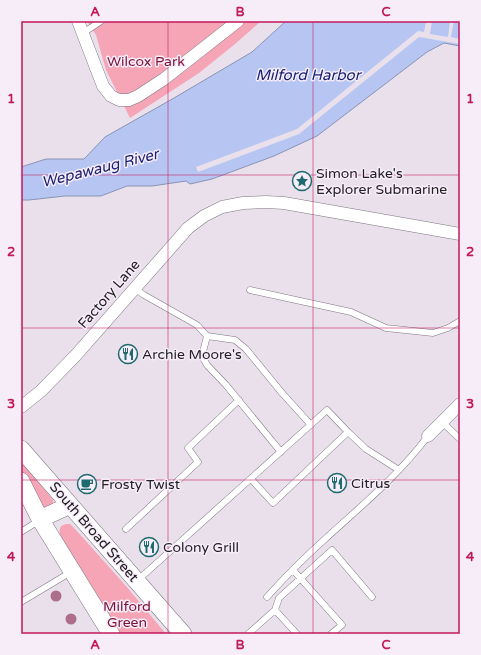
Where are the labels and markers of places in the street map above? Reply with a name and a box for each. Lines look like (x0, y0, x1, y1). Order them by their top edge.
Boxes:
place label: Simon Lake's Explorer Submarine (316, 165, 447, 198)
place icon: Simon Lake's Explorer Submarine (291, 170, 313, 192)
restaurant icon: Archie Moore's (117, 343, 139, 365)
place label: Archie Moore's (142, 346, 242, 363)
restaurant icon: Citrus (326, 472, 348, 494)
cafe icon: Frosty Twist (76, 473, 98, 495)
place label: Citrus (351, 475, 390, 492)
place label: Frosty Twist (101, 476, 181, 493)
restaurant icon: Colony Grill (138, 536, 160, 558)
place label: Colony Grill (163, 539, 239, 556)

